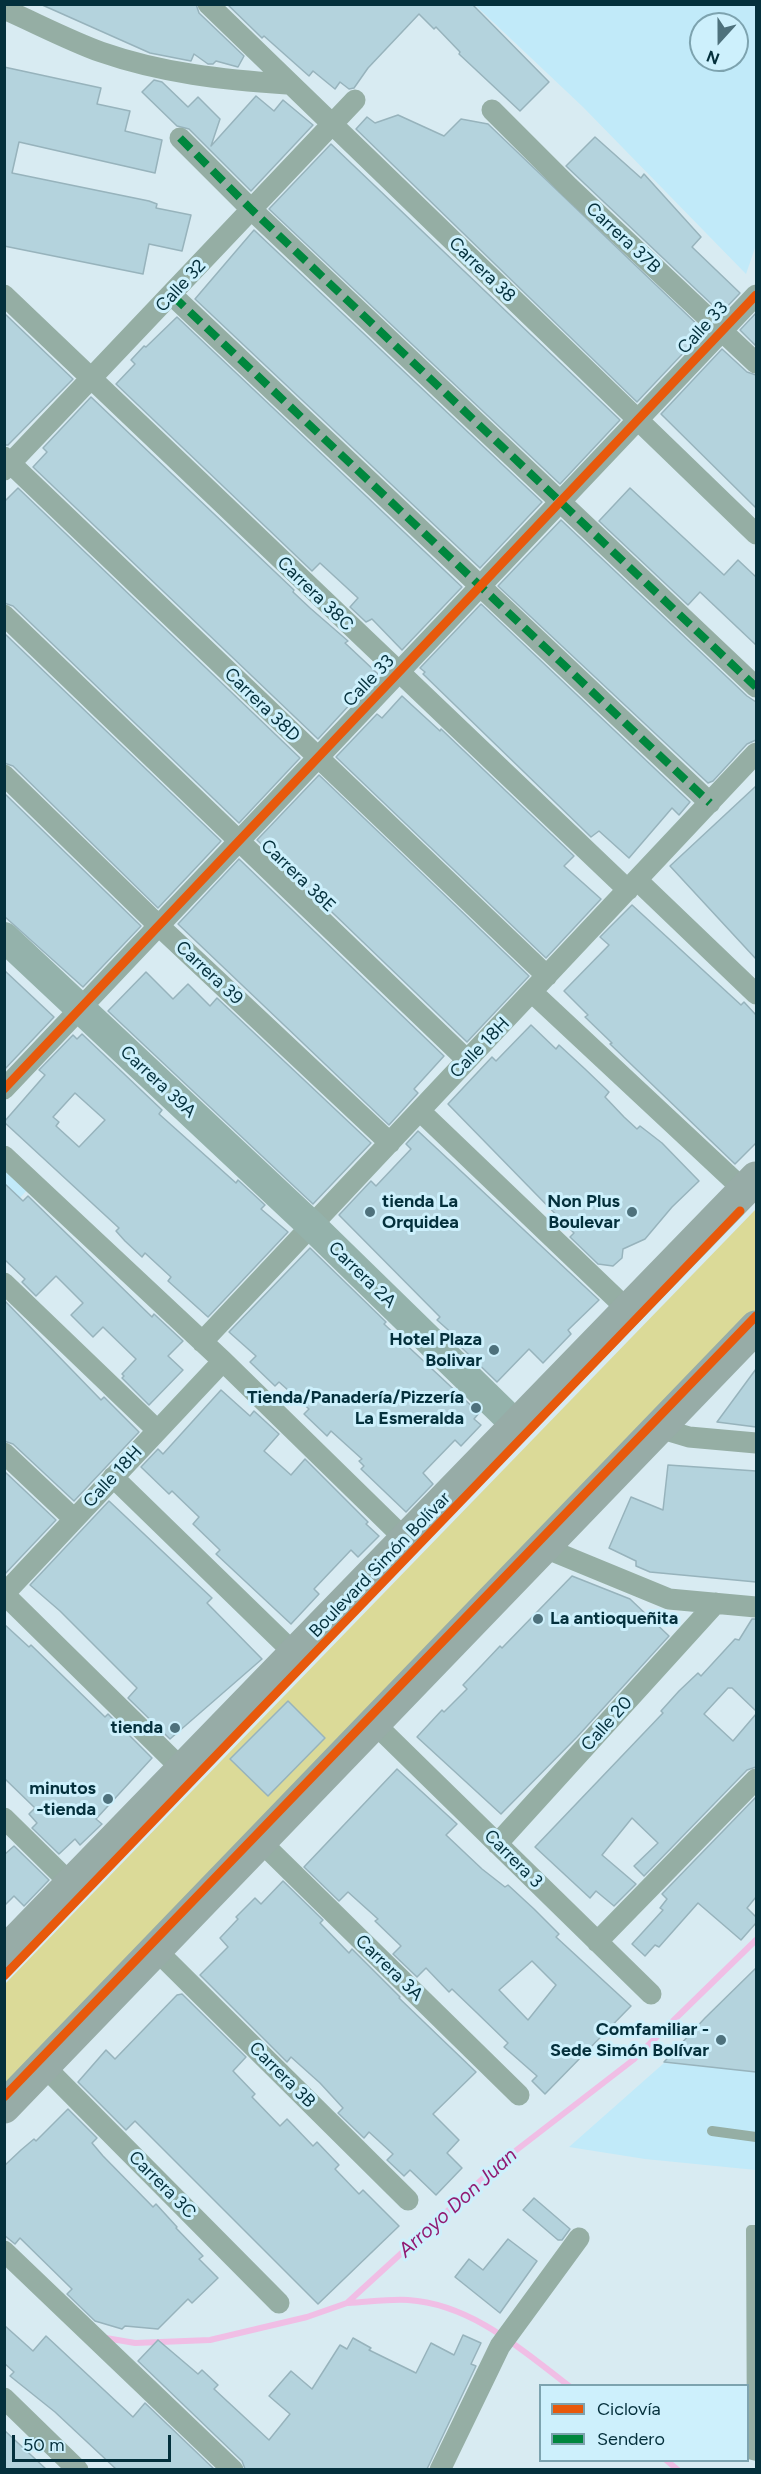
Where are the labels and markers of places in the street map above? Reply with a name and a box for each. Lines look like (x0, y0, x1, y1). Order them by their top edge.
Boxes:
place label: tienda La Orquidea (382, 1191, 459, 1234)
place label: Non Plus Boulevar (547, 1191, 620, 1234)
marker: tienda La Orquidea (363, 1205, 377, 1219)
marker: Non Plus Boulevar (625, 1205, 639, 1219)
place label: Hotel Plaza Bolivar (389, 1329, 482, 1372)
marker: Hotel Plaza Bolivar (487, 1343, 501, 1357)
place label: Tienda/Panadería/Pizzería La Esmeralda (247, 1387, 464, 1430)
marker: Tienda/Panadería/Pizzería La Esmeralda (469, 1401, 483, 1415)
place label: La antioqueñita (550, 1608, 678, 1630)
marker: La antioqueñita (531, 1612, 545, 1626)
place label: tienda (111, 1717, 163, 1739)
marker: tienda (168, 1721, 182, 1735)
place label: minutos -tienda (29, 1778, 96, 1820)
marker: minutos -tienda (101, 1792, 115, 1806)
place label: Comfamiliar - Sede Simón Bolívar (550, 2019, 709, 2062)
marker: Comfamiliar - Sede Simón Bolívar (714, 2033, 728, 2047)

